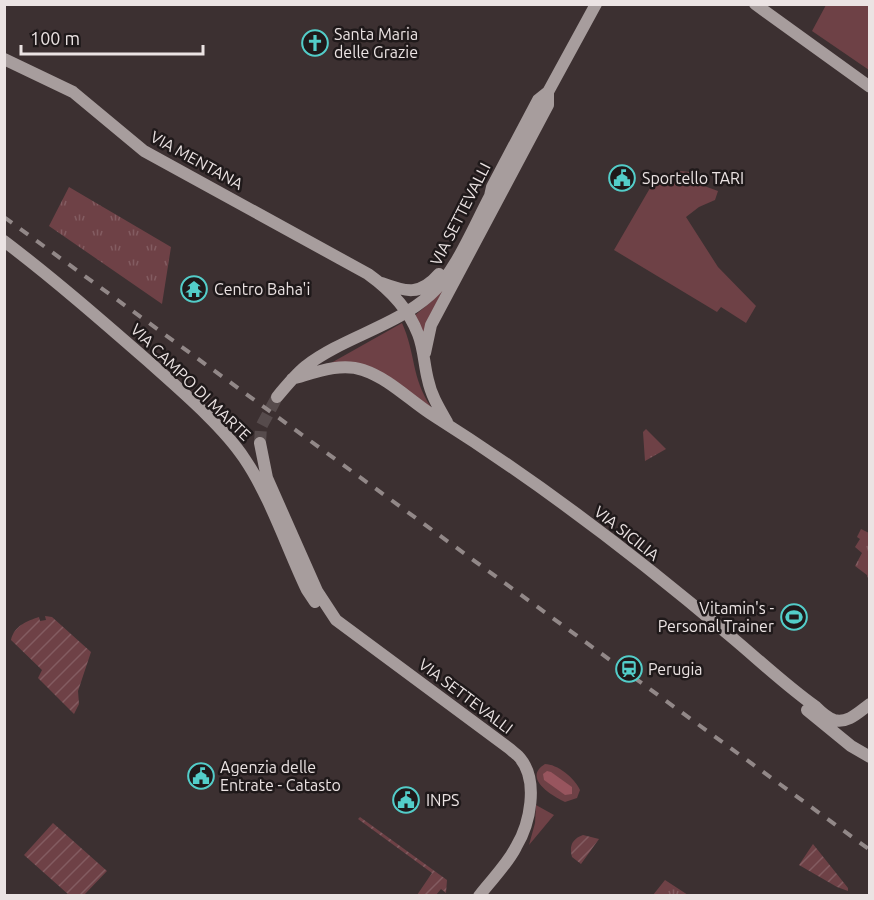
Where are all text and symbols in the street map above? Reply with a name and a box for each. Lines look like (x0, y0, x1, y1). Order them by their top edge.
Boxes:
scale bar (21, 18, 202, 56)
place label: Santa Maria delle Grazie (334, 25, 418, 61)
text: 100 m (30, 28, 80, 48)
church icon: Santa Maria delle Grazie (300, 28, 330, 58)
street label: VIA MENTANA (148, 127, 247, 193)
street label: VIA SETTEVALLI (426, 160, 494, 268)
public building icon: Sportello TARI (607, 163, 637, 193)
place label: Sportello TARI (642, 169, 744, 187)
temple icon: Centro Baha'i (179, 274, 209, 304)
place label: Centro Baha'i (214, 280, 310, 298)
street label: VIA CAMPO DI MARTE (127, 320, 255, 444)
street label: VIA SICILIA (591, 502, 663, 564)
place label: Vitamin's - Personal Trainer (658, 599, 774, 635)
sports icon: Vitamin's - Personal Trainer (779, 602, 809, 632)
station icon: Perugia (614, 654, 644, 684)
street label: VIA SETTEVALLI (415, 655, 517, 737)
place label: Perugia (648, 660, 703, 678)
place label: Agenzia delle Entrate - Catasto (220, 758, 341, 794)
public building icon: Agenzia delle Entrate - Catasto (186, 761, 216, 791)
public building icon: INPS (391, 785, 421, 815)
place label: INPS (426, 791, 459, 809)

